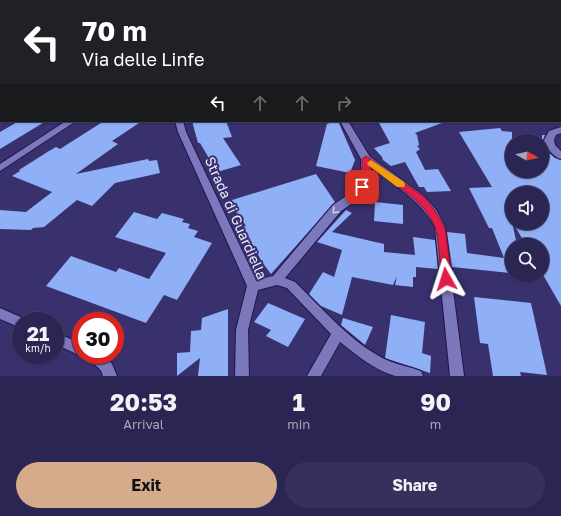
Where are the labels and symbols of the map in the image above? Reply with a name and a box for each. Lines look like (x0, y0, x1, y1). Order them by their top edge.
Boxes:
north arrow (505, 134, 549, 178)
street label: Strada di Guardiella (202, 154, 271, 282)
pin (345, 170, 379, 204)
one-way arrow (332, 206, 340, 214)
position arrow (425, 258, 467, 300)
speed limit sign: 30 (72, 312, 124, 364)

